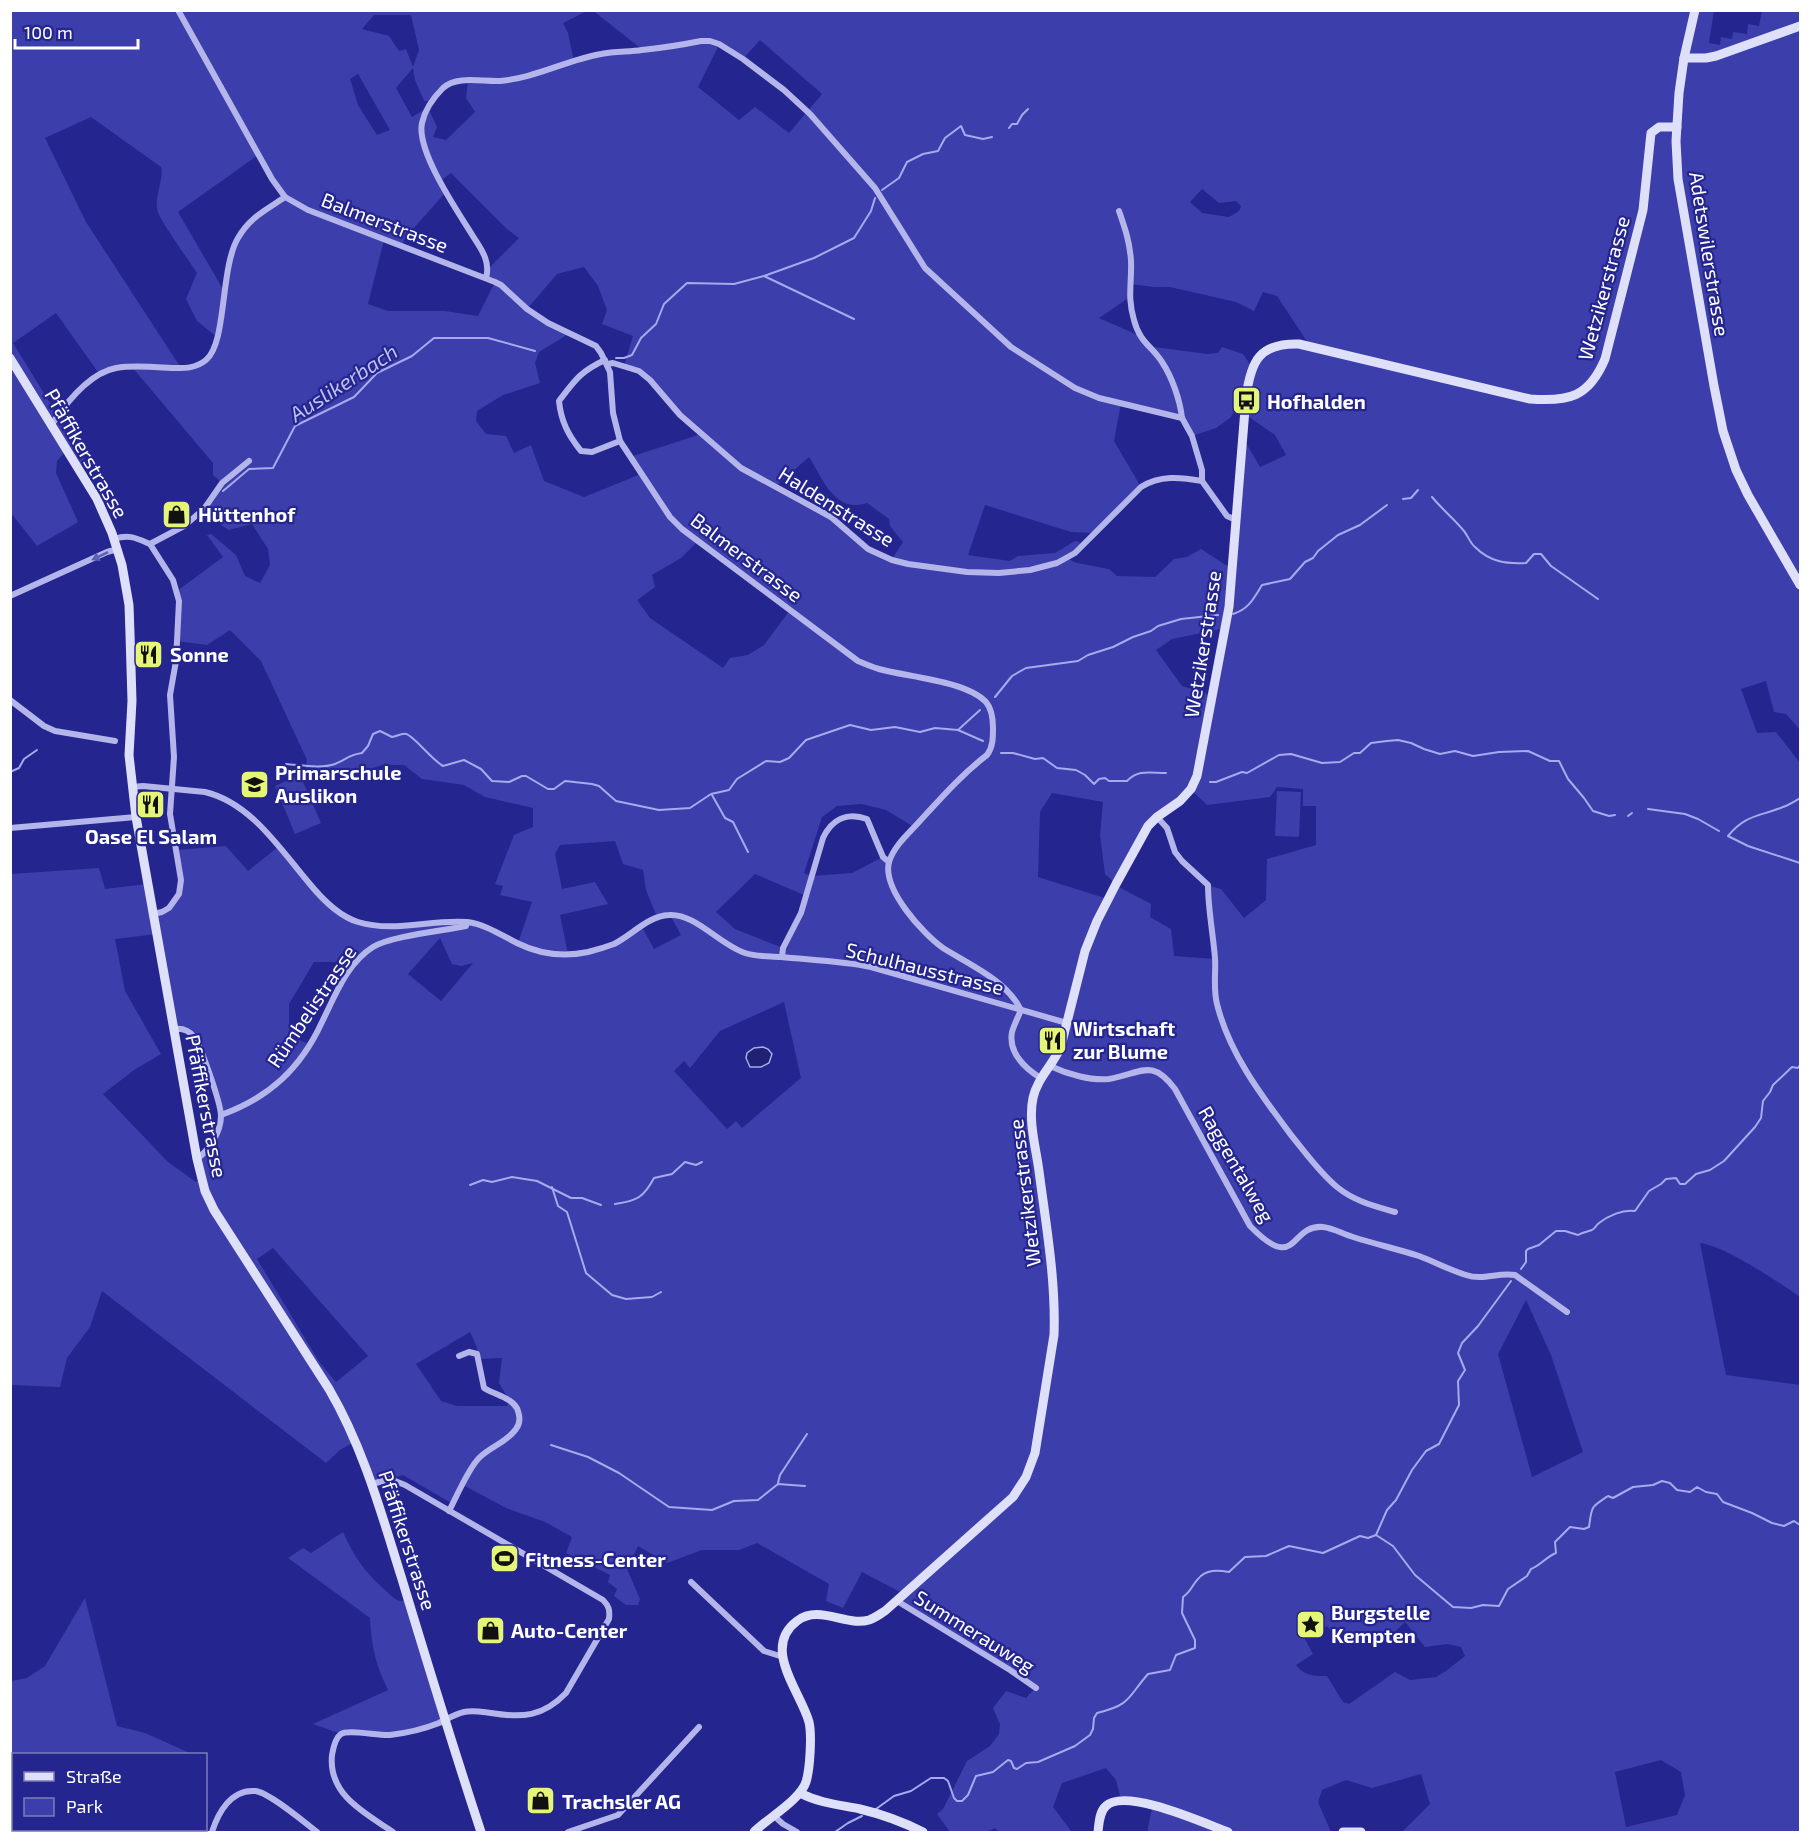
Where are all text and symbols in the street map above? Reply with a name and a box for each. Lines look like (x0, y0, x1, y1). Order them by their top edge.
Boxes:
scale bar (15, 12, 138, 50)
text: 100 m (24, 21, 73, 43)
street label: Adetswilerstrasse (1685, 170, 1735, 338)
street label: Balmerstrasse (318, 187, 452, 257)
street label: Wetzikerstrasse (1572, 213, 1634, 363)
water label: Auslikerbach (283, 338, 402, 427)
street label: Pfäffikerstrasse (40, 384, 134, 522)
bus stop icon: Hofhalden (1230, 385, 1262, 417)
place label: Hofhalden (1267, 389, 1366, 413)
street label: Haldenstrasse (775, 461, 899, 551)
shop icon: Hüttenhof (161, 498, 193, 530)
place label: Hüttenhof (198, 502, 296, 526)
street label: Balmerstrasse (686, 507, 808, 607)
one-way arrow (91, 551, 108, 560)
street label: Wetzikerstrasse (1179, 569, 1225, 719)
restaurant icon: Sonne (133, 638, 165, 670)
place label: Sonne (170, 642, 229, 666)
place label: Primarschule Auslikon (275, 760, 402, 807)
school or university icon: Primarschule Auslikon (238, 768, 270, 800)
restaurant icon: Oase El Salam (135, 789, 167, 821)
place label: Oase El Salam (85, 824, 217, 848)
street label: Schulhausstrasse (844, 937, 1006, 999)
street label: Rümbelistrasse (261, 940, 361, 1072)
place label: Wirtschaft zur Blume (1073, 1016, 1175, 1063)
restaurant icon: Wirtschaft zur Blume (1036, 1024, 1068, 1056)
street label: Pfäffikerstrasse (181, 1032, 233, 1180)
street label: Raggentalweg (1194, 1101, 1280, 1227)
street label: Wetzikerstrasse (1003, 1118, 1045, 1268)
street label: Pfäffikerstrasse (374, 1467, 442, 1613)
sports icon: Fitness-Center (488, 1543, 520, 1575)
place label: Fitness-Center (525, 1547, 666, 1571)
street label: Summerauweg (910, 1584, 1040, 1678)
place label: Burgstelle Kempten (1331, 1600, 1430, 1647)
place icon: Burgstelle Kempten (1294, 1608, 1326, 1640)
shop icon: Auto-Center (474, 1614, 506, 1646)
place label: Auto-Center (511, 1618, 628, 1642)
legend (12, 1753, 207, 1831)
text: Straße (66, 1765, 122, 1787)
shop icon: Trachsler AG (525, 1785, 557, 1817)
place label: Trachsler AG (562, 1789, 681, 1813)
text: Park (66, 1795, 103, 1817)

